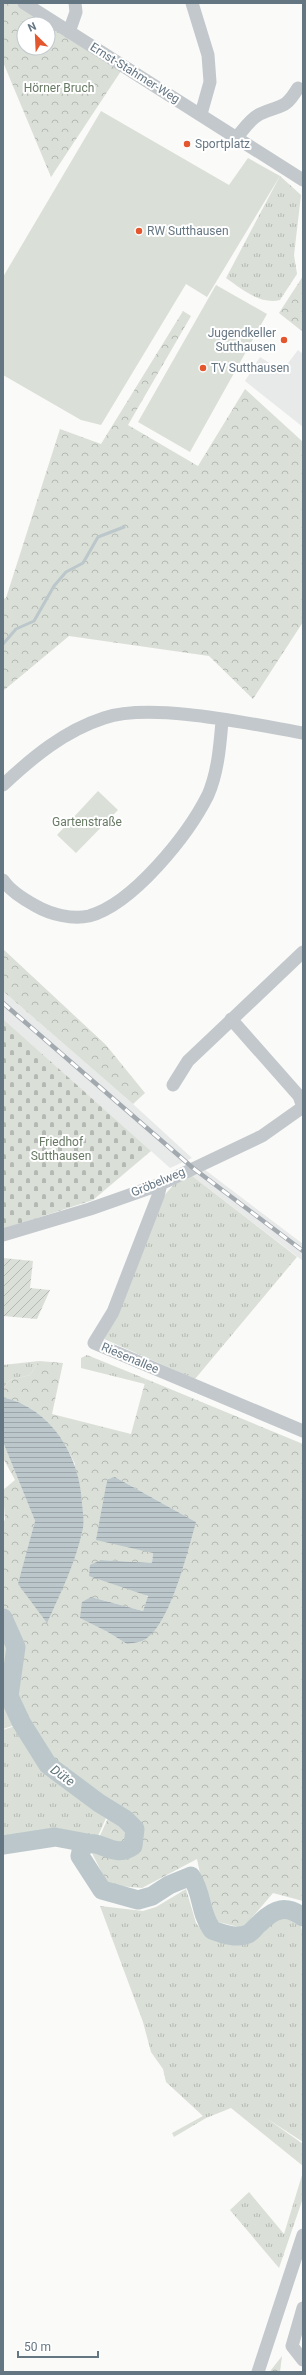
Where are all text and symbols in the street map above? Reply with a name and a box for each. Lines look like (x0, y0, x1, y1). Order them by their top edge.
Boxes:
north arrow (16, 16, 56, 56)
text: N (26, 20, 39, 35)
street label: Ernst-Stahmer-Weg (88, 40, 182, 106)
park label: Hörner Bruch (24, 81, 94, 95)
place label: Sportplatz (195, 137, 250, 151)
marker: Sportplatz (182, 139, 192, 149)
place label: RW Sutthausen (147, 224, 229, 238)
marker: RW Sutthausen (134, 226, 144, 236)
place label: Jugendkeller Sutthausen (208, 326, 276, 354)
marker: Jugendkeller Sutthausen (279, 335, 289, 345)
place label: TV Sutthausen (211, 361, 289, 375)
marker: TV Sutthausen (198, 363, 208, 373)
park label: Gartenstraße (52, 815, 122, 829)
park label: Friedhof Sutthausen (31, 1135, 91, 1163)
street label: Gröbelweg (129, 1164, 187, 1200)
street label: Riesenallee (99, 1340, 161, 1376)
water label: Düte (48, 1762, 78, 1789)
scale bar (18, 2333, 98, 2359)
text: 50 m (24, 2340, 51, 2354)

